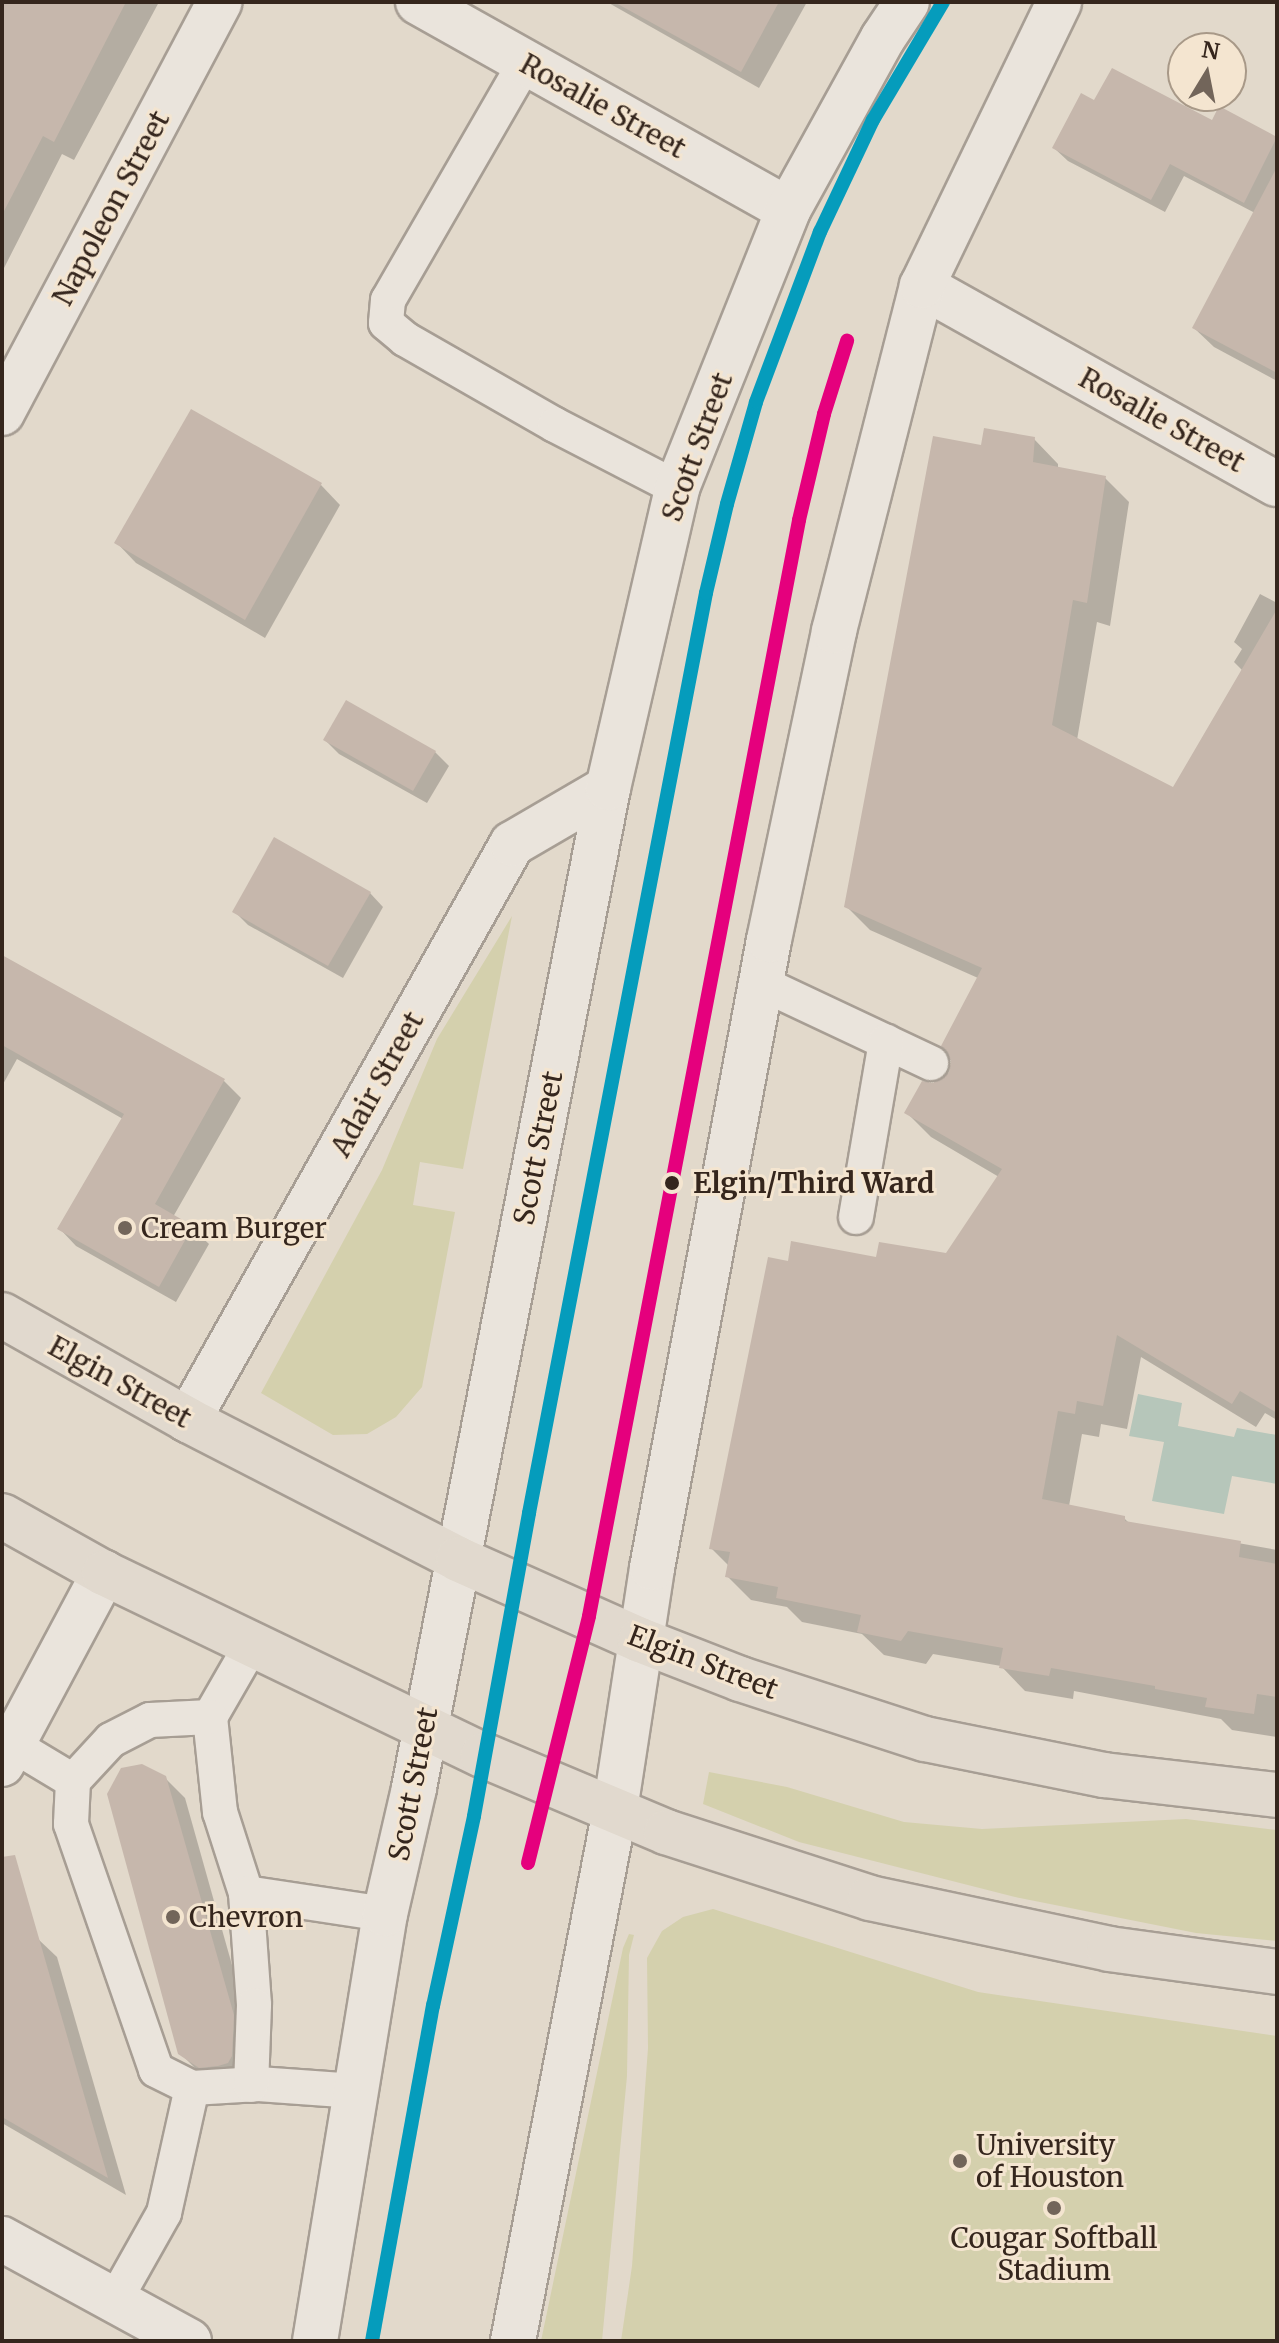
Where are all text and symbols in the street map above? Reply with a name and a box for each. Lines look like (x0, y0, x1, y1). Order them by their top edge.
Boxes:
north arrow (1167, 32, 1247, 112)
text: N (1200, 35, 1222, 66)
street label: Rosalie Street (514, 47, 692, 165)
street label: Napoleon Street (46, 105, 176, 311)
street label: Rosalie Street (1073, 361, 1251, 479)
street label: Scott Street (655, 368, 739, 526)
street label: Adair Street (323, 1006, 431, 1162)
street label: Scott Street (507, 1068, 569, 1228)
place label: Elgin/Third Ward (693, 1166, 934, 1200)
marker: Elgin/Third Ward (658, 1169, 686, 1197)
place label: Cream Burger (141, 1211, 327, 1245)
marker: Cream Burger (116, 1219, 134, 1237)
street label: Elgin Street (43, 1329, 197, 1435)
street label: Elgin Street (623, 1618, 783, 1706)
street label: Scott Street (382, 1704, 444, 1864)
place label: Chevron (189, 1900, 303, 1934)
marker: Chevron (164, 1908, 182, 1926)
place label: University of Houston (976, 2128, 1124, 2194)
marker: University of Houston (951, 2152, 969, 2170)
marker: Cougar Softball Stadium (1045, 2199, 1063, 2217)
place label: Cougar Softball Stadium (951, 2221, 1157, 2287)

